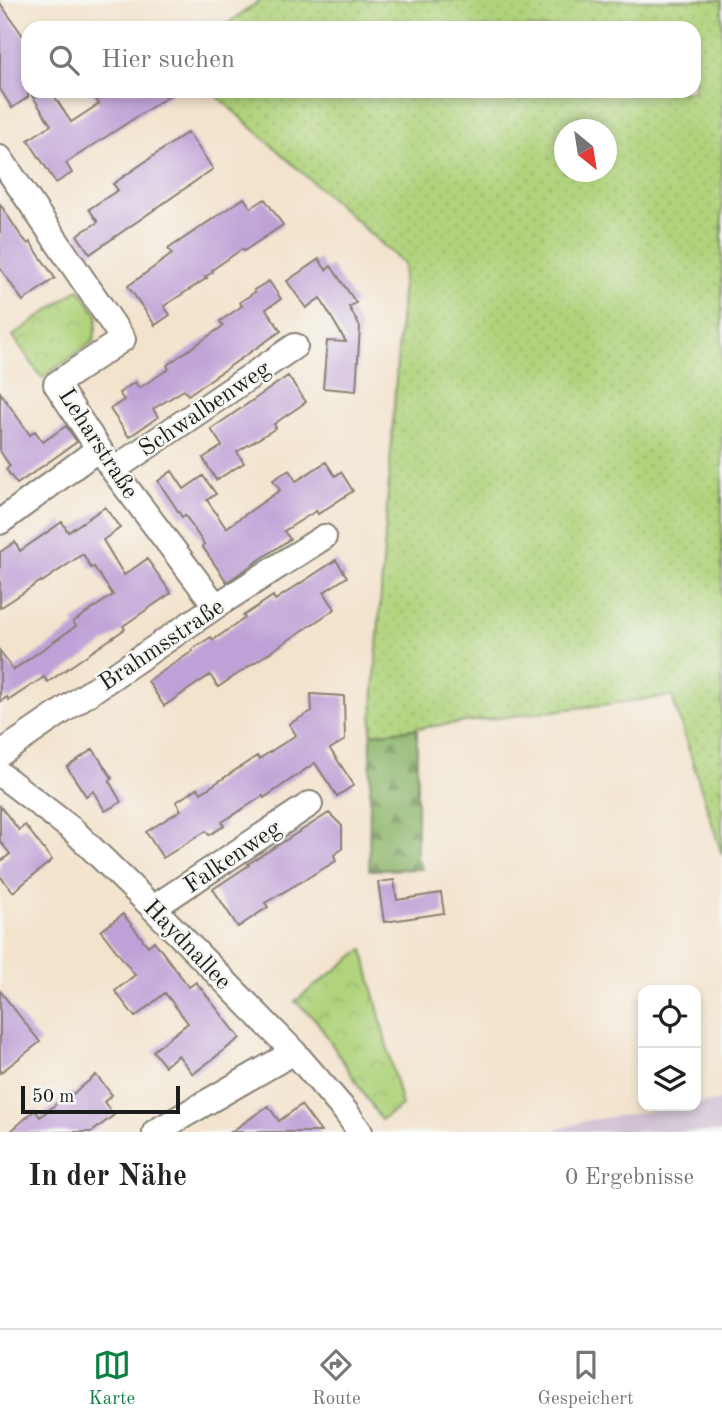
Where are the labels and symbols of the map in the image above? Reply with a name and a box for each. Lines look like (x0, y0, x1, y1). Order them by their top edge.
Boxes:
north arrow (554, 119, 617, 182)
street label: Schwalbenweg (135, 357, 275, 462)
street label: Leharstraße (53, 385, 142, 503)
street label: Brahmsstraße (95, 595, 229, 696)
street label: Falkenweg (180, 817, 286, 899)
street label: Haydnallee (138, 896, 235, 995)
scale bar (21, 1083, 180, 1115)

